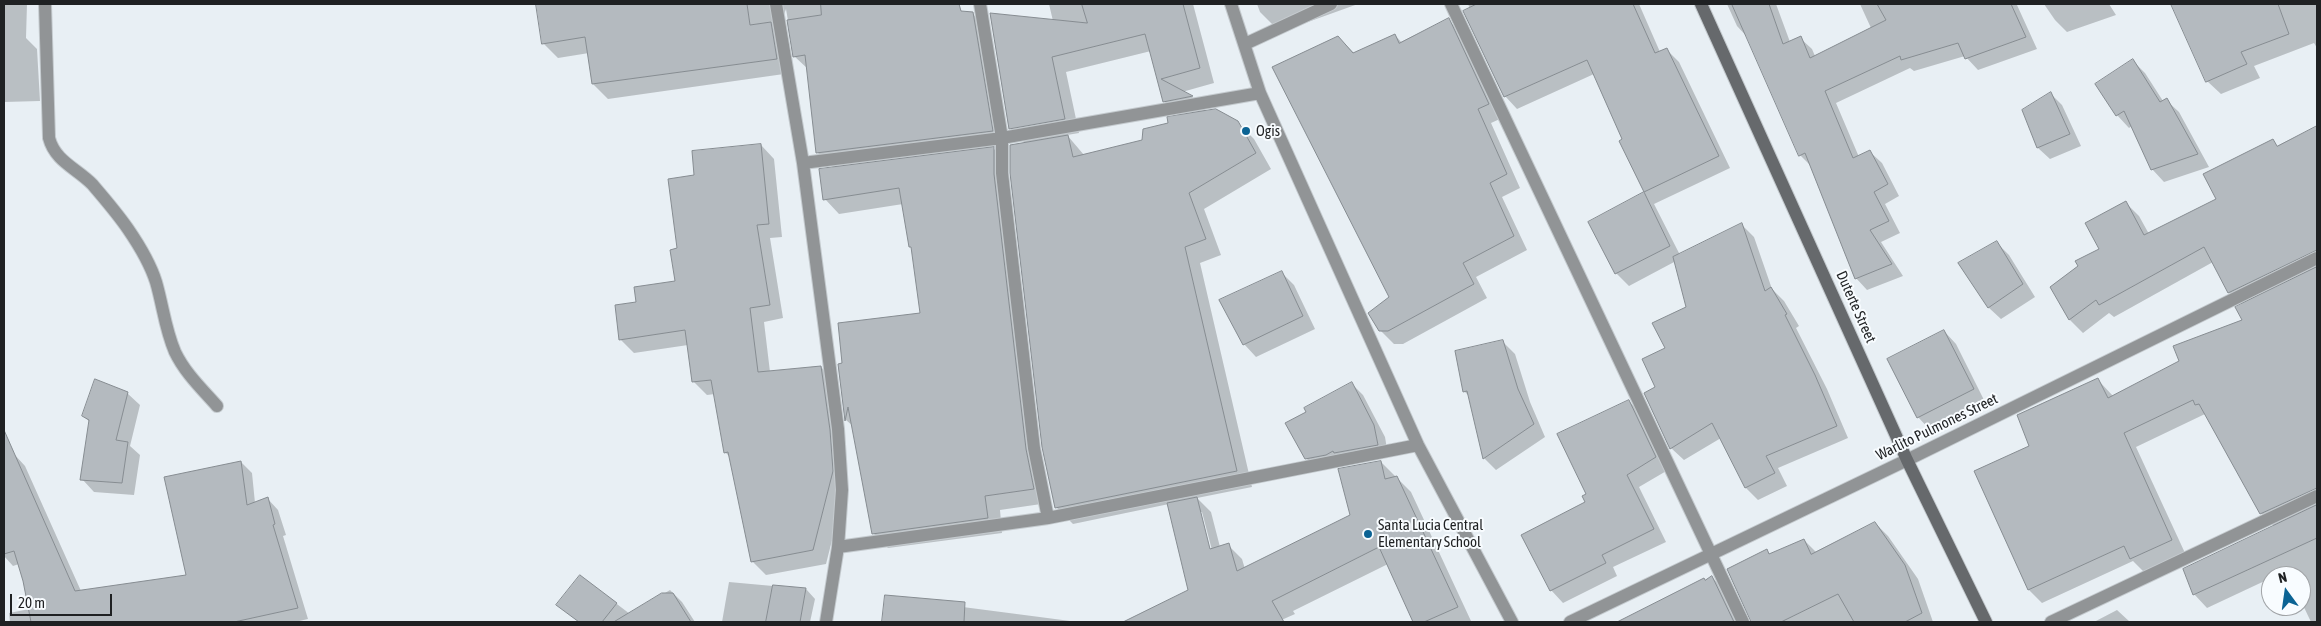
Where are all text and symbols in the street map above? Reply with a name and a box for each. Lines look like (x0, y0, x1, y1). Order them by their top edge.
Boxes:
place label: Ogis (1256, 122, 1280, 140)
marker: Ogis (1240, 125, 1252, 137)
street label: Duterte Street (1832, 268, 1880, 346)
street label: Warlito Pulmones Street (1873, 390, 2001, 464)
place label: Santa Lucia Central Elementary School (1378, 516, 1483, 551)
marker: Santa Lucia Central Elementary School (1362, 528, 1374, 540)
north arrow (2261, 566, 2311, 616)
text: N (2277, 569, 2289, 586)
scale bar (12, 584, 115, 616)
text: 20 m (18, 594, 45, 611)

